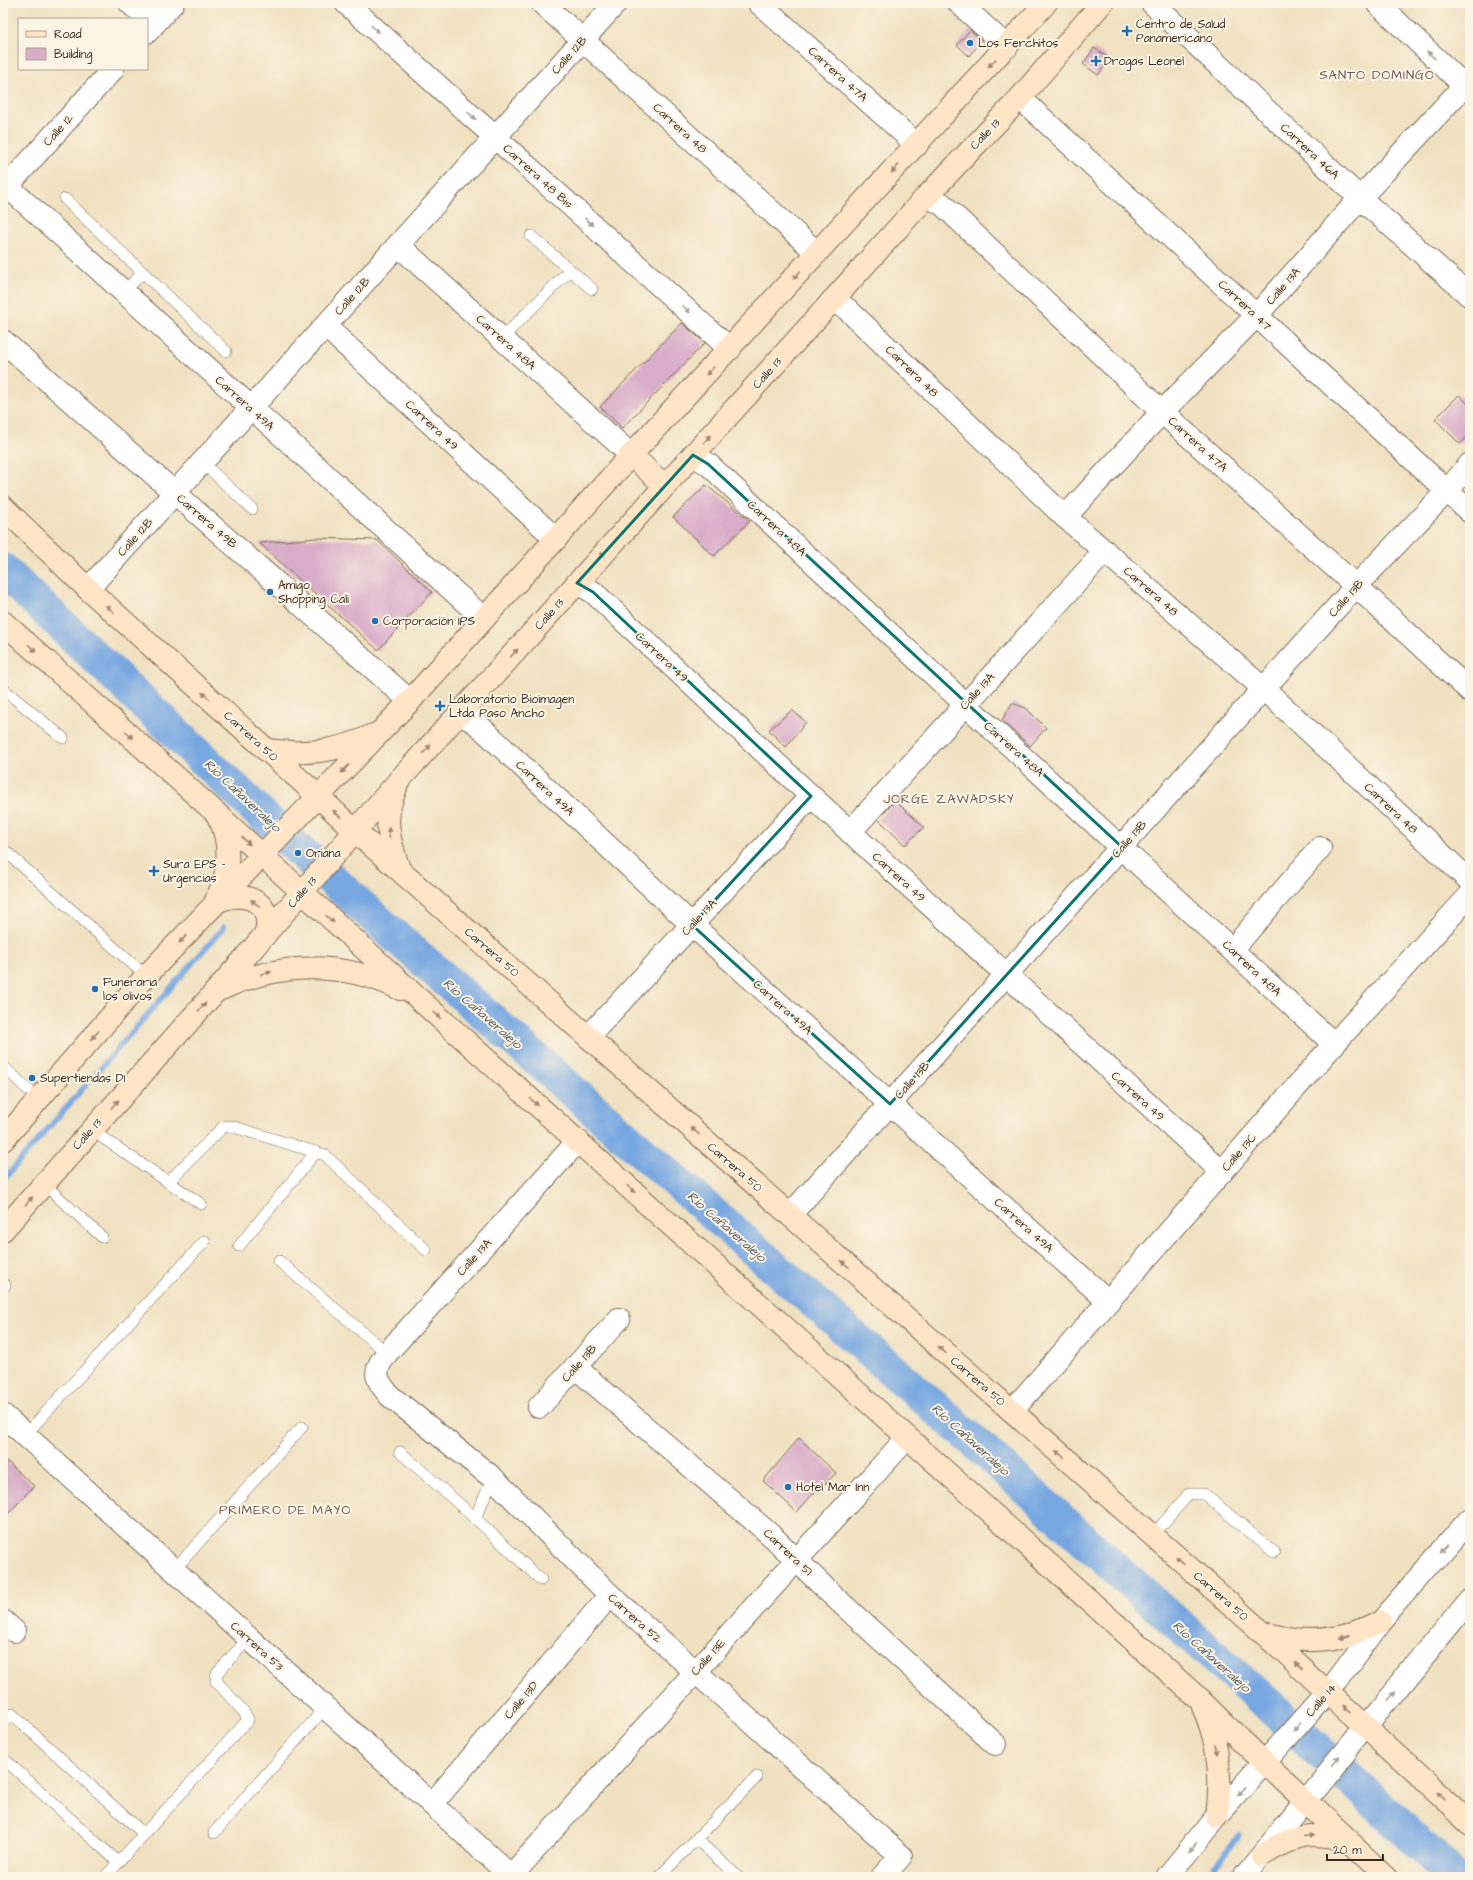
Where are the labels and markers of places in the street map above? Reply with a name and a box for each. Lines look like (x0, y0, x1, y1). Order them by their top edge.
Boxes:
place label: Centro de Salud Panamericano (1136, 16, 1225, 47)
marker: Centro de Salud Panamericano (1121, 25, 1133, 37)
place label: Los Ferchitos (978, 35, 1058, 52)
marker: Los Ferchitos (965, 38, 975, 48)
place label: Drogas Leonel (1104, 53, 1184, 71)
marker: Drogas Leonel (1091, 56, 1101, 66)
place label: Amigo Shopping Cali (278, 577, 349, 609)
marker: Amigo Shopping Cali (265, 587, 275, 597)
place label: Corporación IPS (383, 613, 475, 630)
marker: Corporación IPS (370, 616, 380, 626)
place label: Laboratorio Bioimagen Ltda Paso Ancho (449, 691, 574, 722)
marker: Laboratorio Bioimagen Ltda Paso Ancho (434, 700, 446, 712)
place label: Oriana (306, 845, 341, 862)
marker: Oriana (293, 848, 303, 858)
place label: Sura EPS - Urgencias (163, 856, 226, 888)
marker: Sura EPS - Urgencias (148, 865, 160, 877)
place label: Funeraria los olivos (103, 974, 157, 1005)
marker: Funeraria los olivos (90, 984, 100, 994)
place label: Supertiendas D1 (40, 1070, 126, 1087)
marker: Supertiendas D1 (27, 1073, 37, 1083)
place label: Hotel Mar Inn (796, 1479, 869, 1496)
marker: Hotel Mar Inn (783, 1482, 793, 1492)

